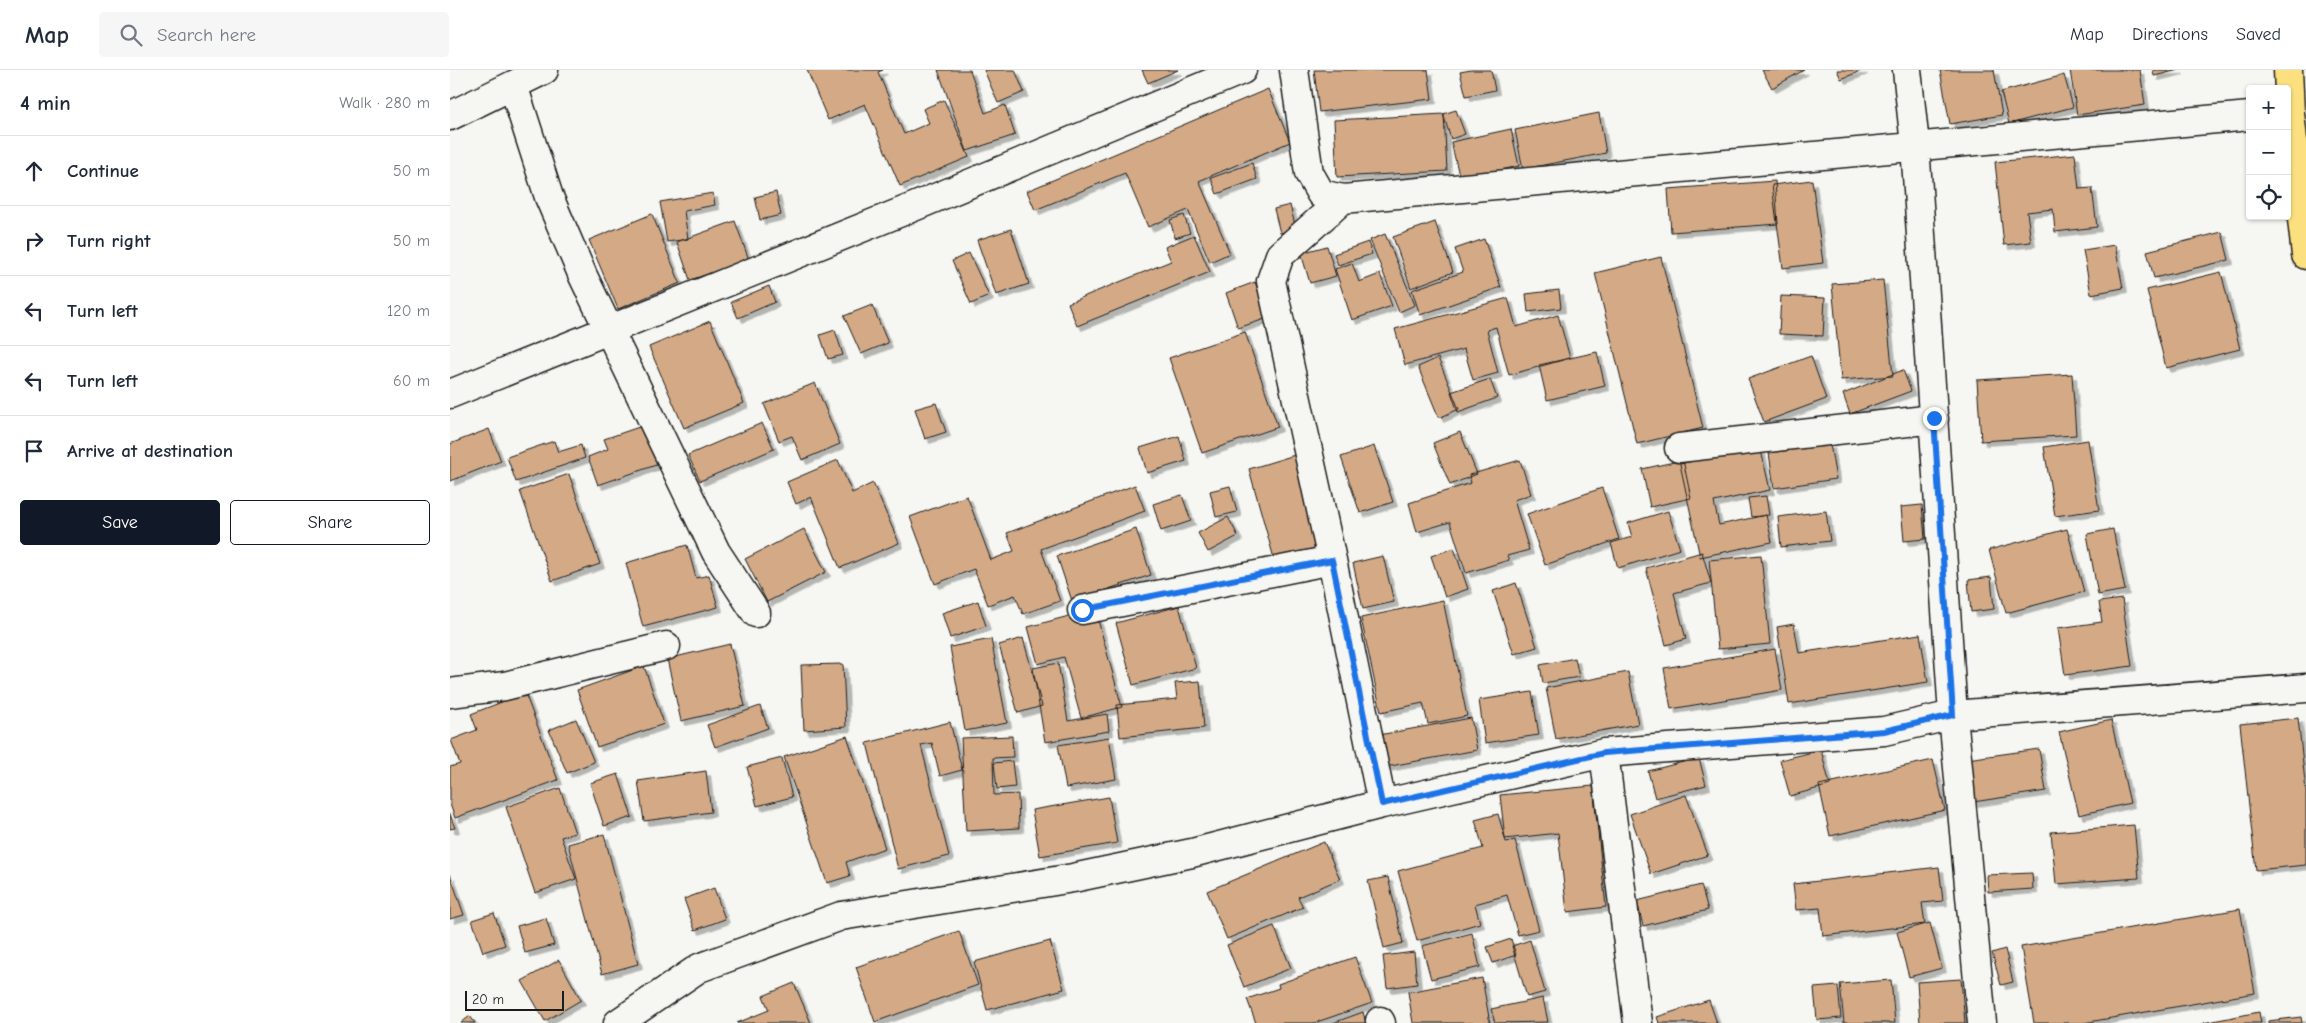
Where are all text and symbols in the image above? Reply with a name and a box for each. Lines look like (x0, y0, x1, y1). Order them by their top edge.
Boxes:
search box (99, 12, 449, 57)
text: Map (25, 21, 69, 49)
icon: search (117, 21, 145, 49)
text: Search here (157, 24, 256, 46)
text: Map (2070, 24, 2104, 45)
text: Directions (2132, 24, 2208, 45)
text: Saved (2236, 24, 2281, 45)
map controls (2246, 85, 2291, 220)
button: + (2246, 85, 2291, 130)
text: 4 min (20, 91, 71, 115)
text: Walk · 280 m (339, 94, 430, 112)
button: − (2246, 130, 2291, 175)
icon: ahead (20, 157, 48, 185)
text: Continue (67, 160, 139, 182)
text: 50 m (393, 162, 430, 180)
button: locate (2246, 175, 2291, 220)
icon: right (20, 227, 48, 255)
text: Turn right (67, 230, 151, 252)
text: 50 m (393, 232, 430, 250)
icon: left (20, 297, 48, 325)
text: Turn left (67, 300, 138, 322)
text: 120 m (387, 302, 430, 320)
icon: left (20, 367, 48, 395)
text: Turn left (67, 370, 138, 392)
text: 60 m (393, 372, 430, 390)
route end (1923, 407, 1946, 430)
icon: arrive (20, 437, 48, 465)
text: Arrive at destination (67, 440, 233, 462)
button: Save (20, 500, 220, 545)
button: Share (230, 500, 430, 545)
route start (1071, 599, 1094, 622)
scale bar (465, 988, 564, 1011)
text: 20 m (472, 991, 504, 1008)

